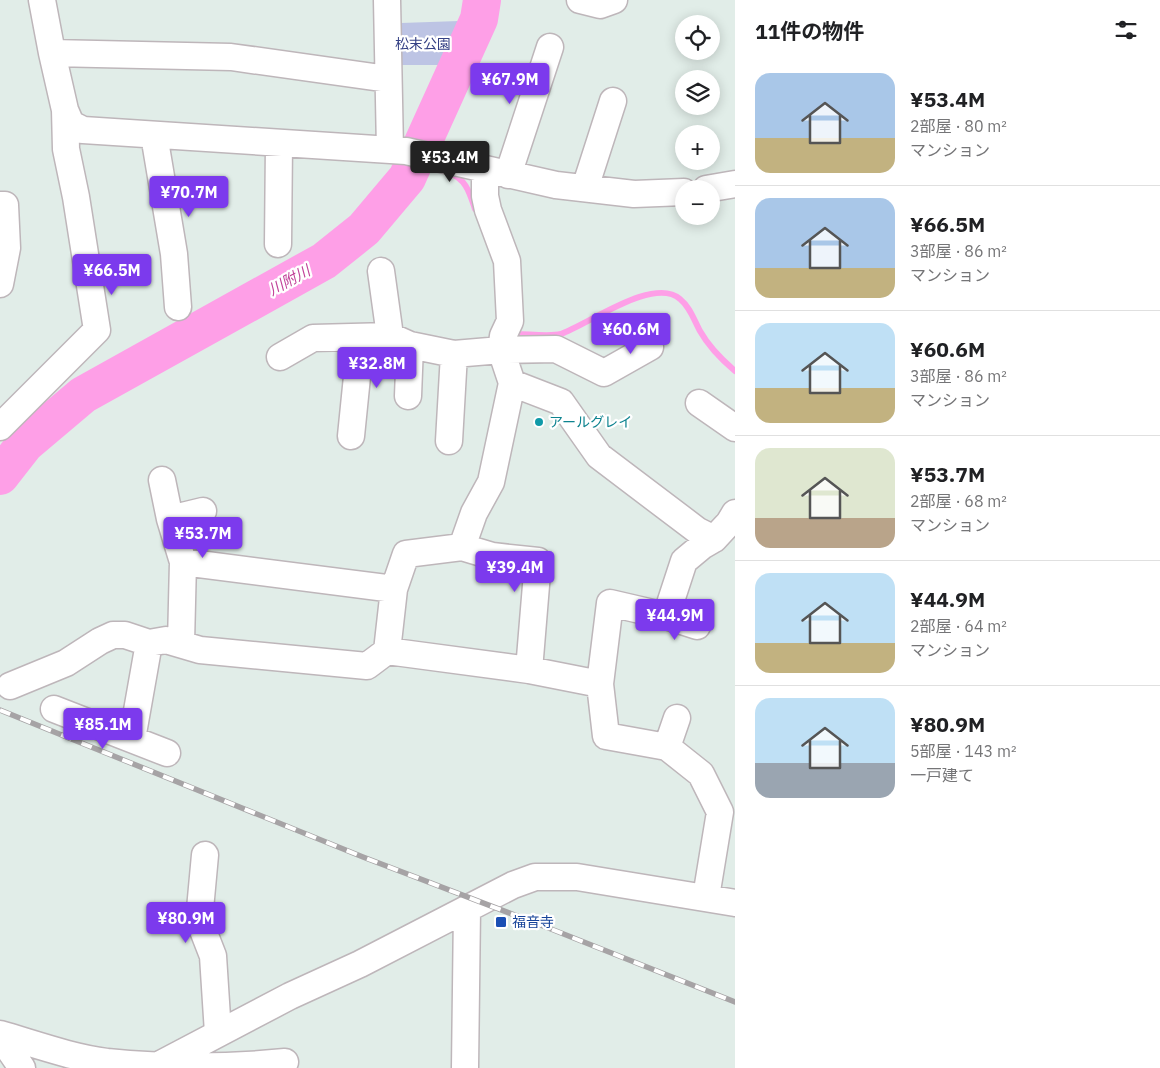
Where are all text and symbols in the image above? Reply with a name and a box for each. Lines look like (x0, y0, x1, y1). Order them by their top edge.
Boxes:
map controls (675, 15, 720, 225)
button: locate (675, 15, 720, 60)
icon: filters (1112, 16, 1140, 44)
text: 11件の物件 (755, 17, 864, 45)
park label: 松末公園 (395, 35, 451, 53)
pin: ¥67.9M (469, 62, 551, 105)
text: ¥67.9M (481, 69, 539, 89)
button: layers (675, 70, 720, 115)
text: ¥53.4M (910, 85, 985, 113)
icon: home (795, 93, 855, 153)
text: 2部屋 · 80 m² (910, 116, 1007, 136)
button: + (675, 125, 720, 170)
pin: ¥53.4M (409, 140, 491, 183)
text: マンション (910, 140, 990, 160)
text: ¥53.4M (421, 147, 479, 167)
pin: ¥70.7M (148, 176, 230, 218)
button: − (675, 180, 720, 225)
text: ¥70.7M (160, 182, 218, 202)
text: ¥66.5M (910, 210, 985, 238)
icon: home (795, 218, 855, 278)
text: 3部屋 · 86 m² (910, 241, 1007, 261)
pin: ¥66.5M (71, 254, 153, 296)
text: ¥66.5M (83, 260, 141, 280)
water label: 川附川 (265, 260, 315, 299)
text: マンション (910, 265, 990, 285)
pin: ¥60.6M (590, 312, 672, 355)
text: ¥60.6M (602, 319, 660, 339)
text: ¥60.6M (910, 335, 985, 363)
icon: home (795, 343, 855, 403)
pin: ¥32.8M (336, 346, 418, 389)
text: ¥32.8M (348, 353, 406, 373)
text: 3部屋 · 86 m² (910, 366, 1007, 386)
text: マンション (910, 390, 990, 410)
place label: アールグレイ (549, 413, 632, 431)
marker: アールグレイ (533, 416, 545, 428)
text: ¥53.7M (910, 460, 985, 488)
icon: home (795, 468, 855, 528)
text: 2部屋 · 68 m² (910, 491, 1007, 511)
text: マンション (910, 515, 990, 535)
pin: ¥53.7M (162, 516, 244, 559)
text: ¥53.7M (174, 523, 232, 543)
pin: ¥39.4M (474, 550, 556, 593)
text: ¥39.4M (486, 557, 544, 577)
text: ¥44.9M (910, 585, 985, 613)
icon: home (795, 593, 855, 653)
pin: ¥44.9M (634, 598, 716, 641)
text: ¥44.9M (646, 605, 704, 625)
text: 2部屋 · 64 m² (910, 616, 1007, 636)
text: マンション (910, 640, 990, 660)
pin: ¥85.1M (62, 708, 144, 750)
text: ¥80.9M (910, 710, 985, 738)
text: ¥85.1M (74, 714, 132, 734)
icon: home (795, 718, 855, 778)
text: 5部屋 · 143 m² (910, 741, 1016, 761)
text: 一戸建て (910, 765, 974, 785)
pin: ¥80.9M (145, 902, 227, 944)
text: ¥80.9M (157, 908, 215, 928)
place label: 福音寺 (512, 913, 554, 931)
marker: 福音寺 (494, 915, 508, 929)

